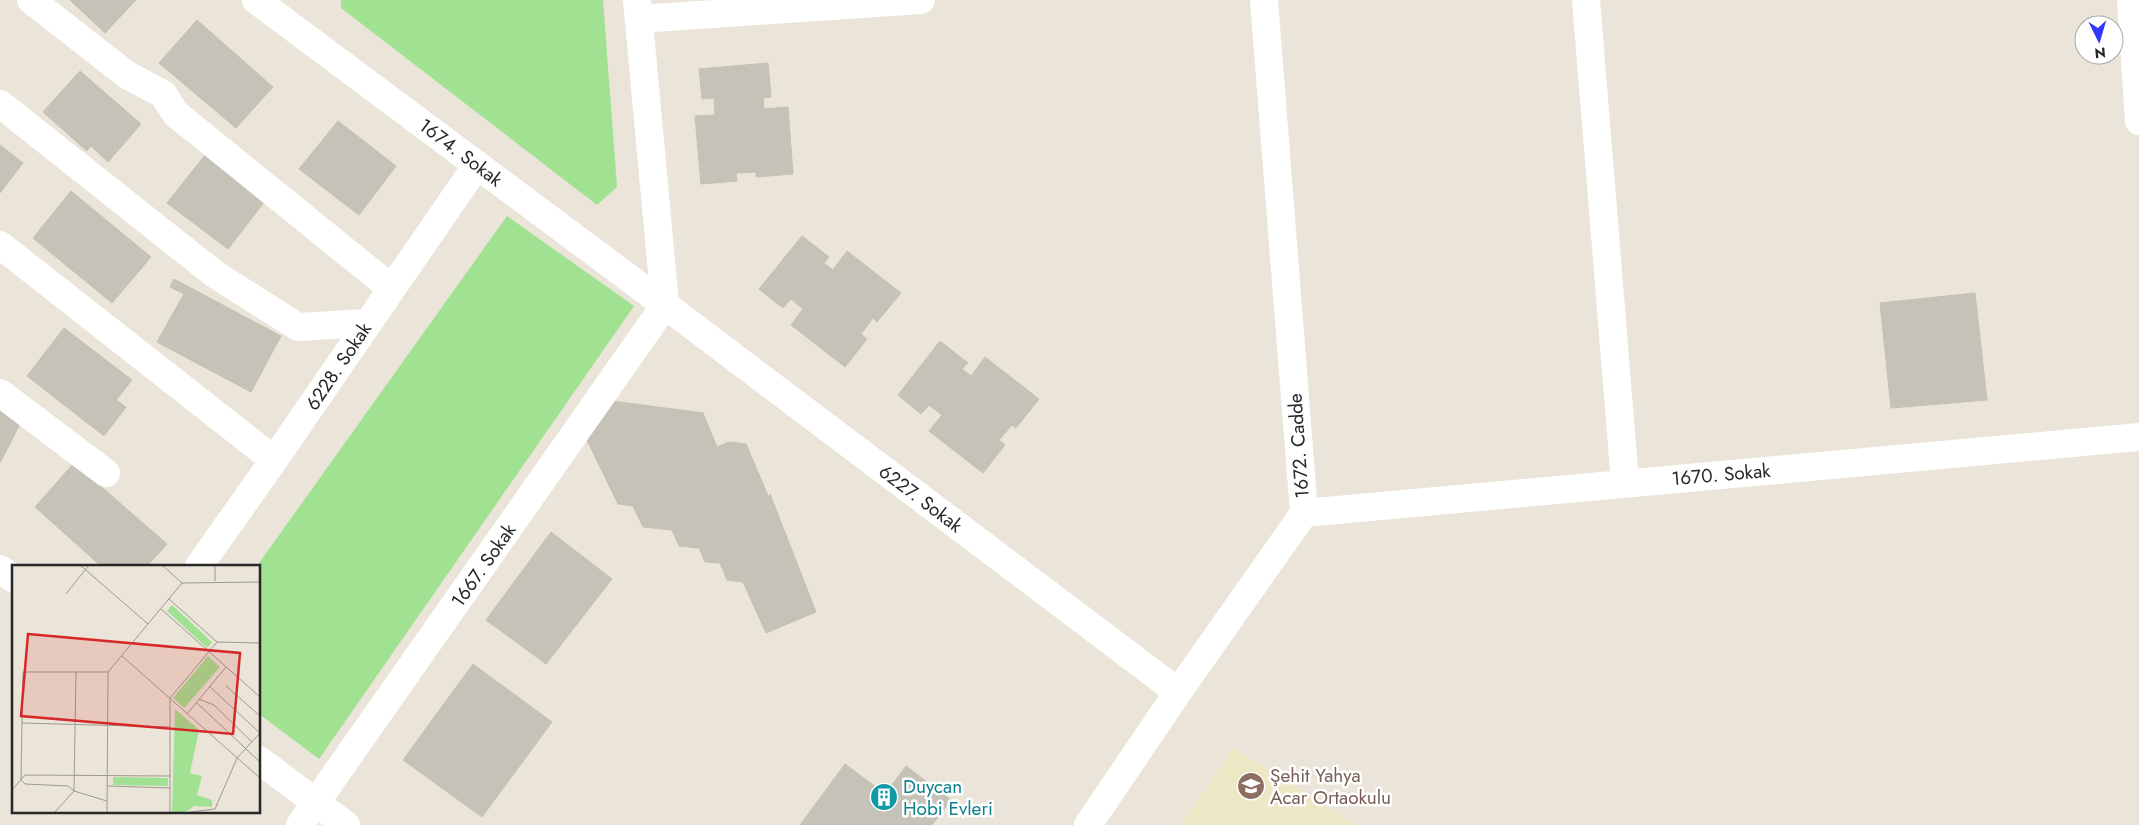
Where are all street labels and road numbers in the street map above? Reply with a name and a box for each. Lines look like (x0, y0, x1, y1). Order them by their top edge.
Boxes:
street label: 1674. Sokak (413, 112, 509, 193)
street label: 6228. Sokak (299, 316, 378, 416)
street label: 1672. Cadde (1281, 392, 1316, 499)
street label: 1670. Sokak (1671, 457, 1772, 492)
street label: 6227. Sokak (873, 458, 969, 539)
street label: 1667. Sokak (445, 517, 523, 613)

